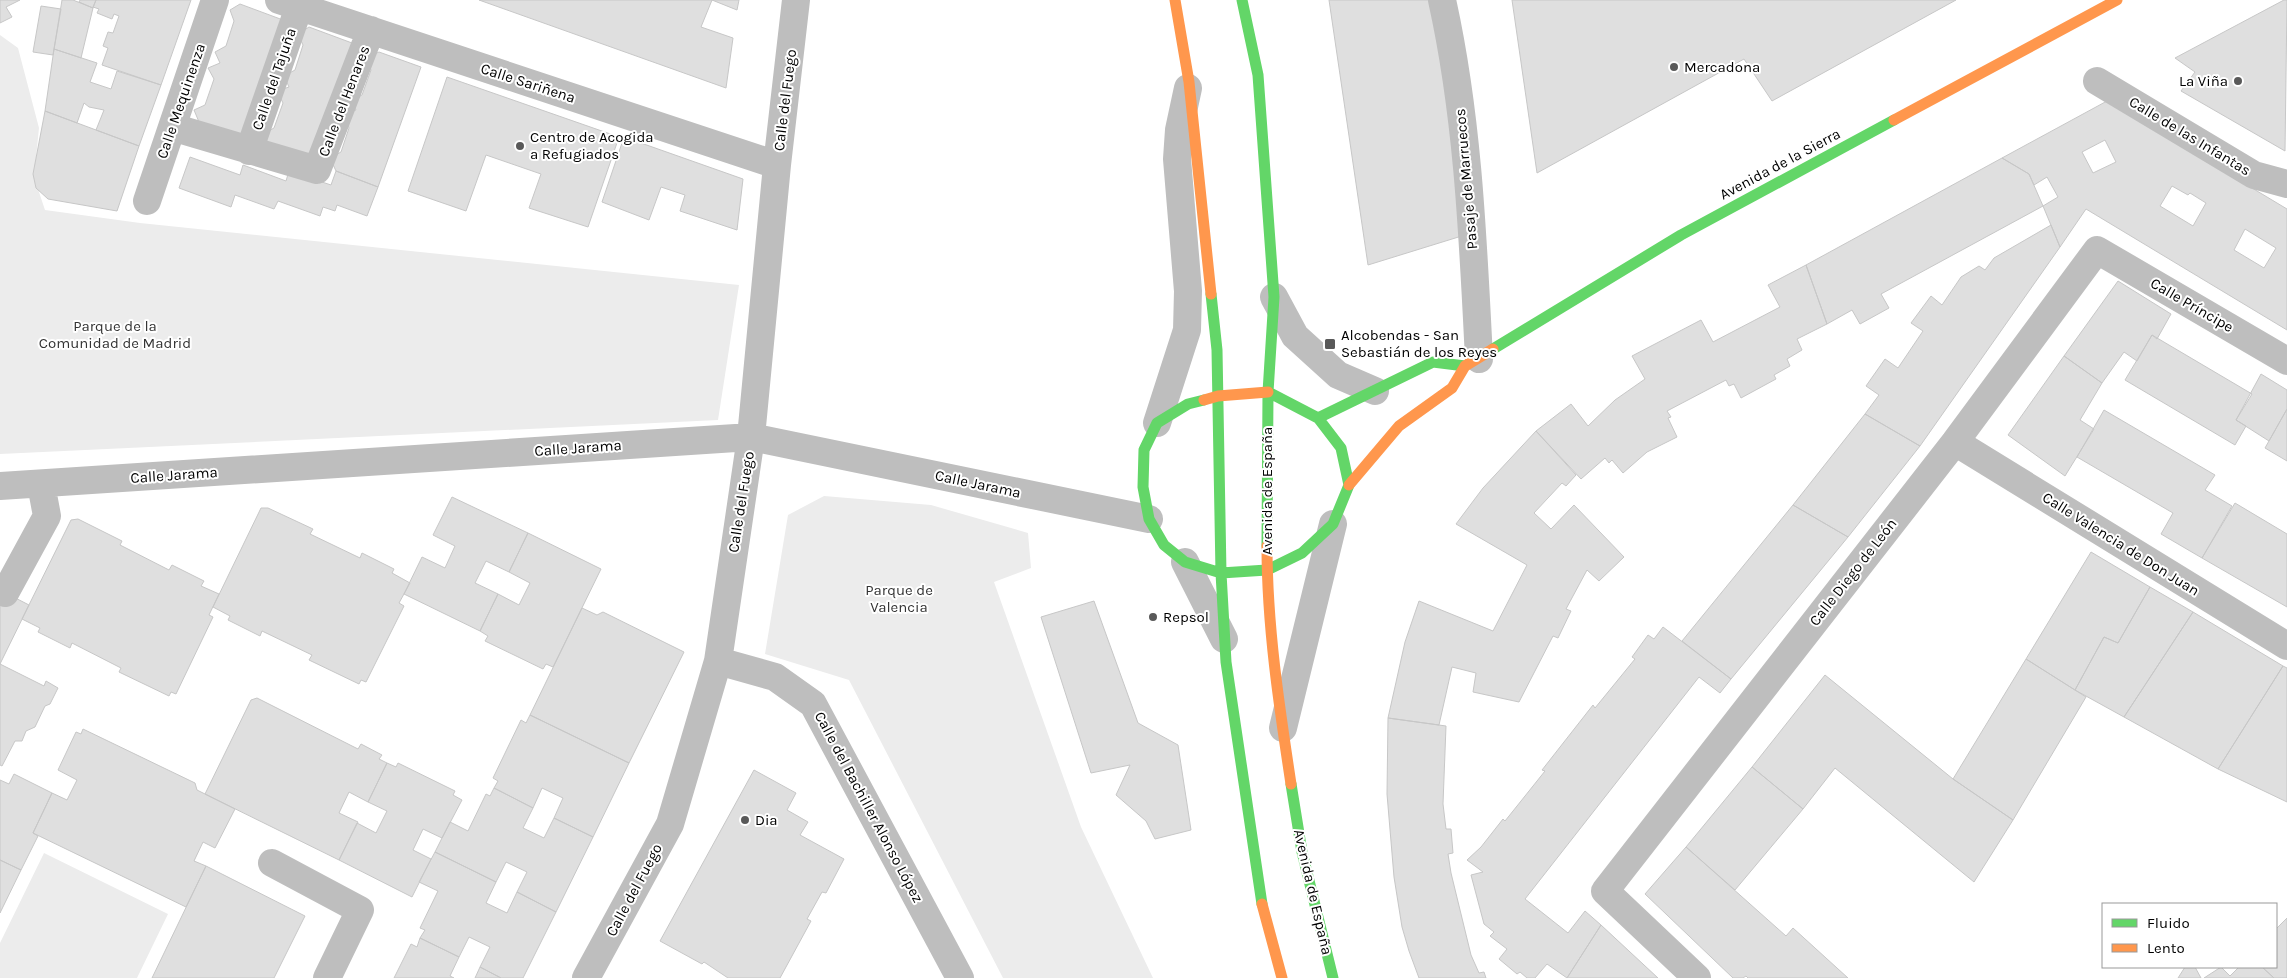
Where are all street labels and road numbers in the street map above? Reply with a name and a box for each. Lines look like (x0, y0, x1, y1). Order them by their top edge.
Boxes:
street label: Calle del Tajuña (248, 25, 300, 133)
street label: Calle Mequinenza (153, 41, 209, 161)
street label: Calle del Henares (315, 43, 373, 159)
street label: Calle del Fuego (770, 48, 800, 152)
street label: Calle Sariñena (478, 59, 578, 107)
street label: Calle de las Infantas (2126, 93, 2254, 179)
street label: Pasaje de Marruecos (1451, 108, 1481, 250)
street label: Avenida de la Sierra (1716, 125, 1844, 203)
street label: Calle Príncipe (2147, 274, 2237, 336)
street label: Avenida de España (1258, 427, 1276, 555)
street label: Calle Jarama (534, 436, 622, 460)
street label: Calle del Fuego (724, 450, 758, 554)
street label: Calle Jarama (130, 463, 218, 487)
street label: Calle Jarama (933, 466, 1023, 502)
street label: Calle Valencia de Don Juan (2039, 488, 2203, 600)
street label: Calle Diego de León (1805, 515, 1901, 629)
street label: Calle del Bachiller Alonso López (811, 708, 927, 906)
street label: Avenida de España (1290, 827, 1336, 957)
street label: Calle del Fuego (602, 841, 666, 939)

